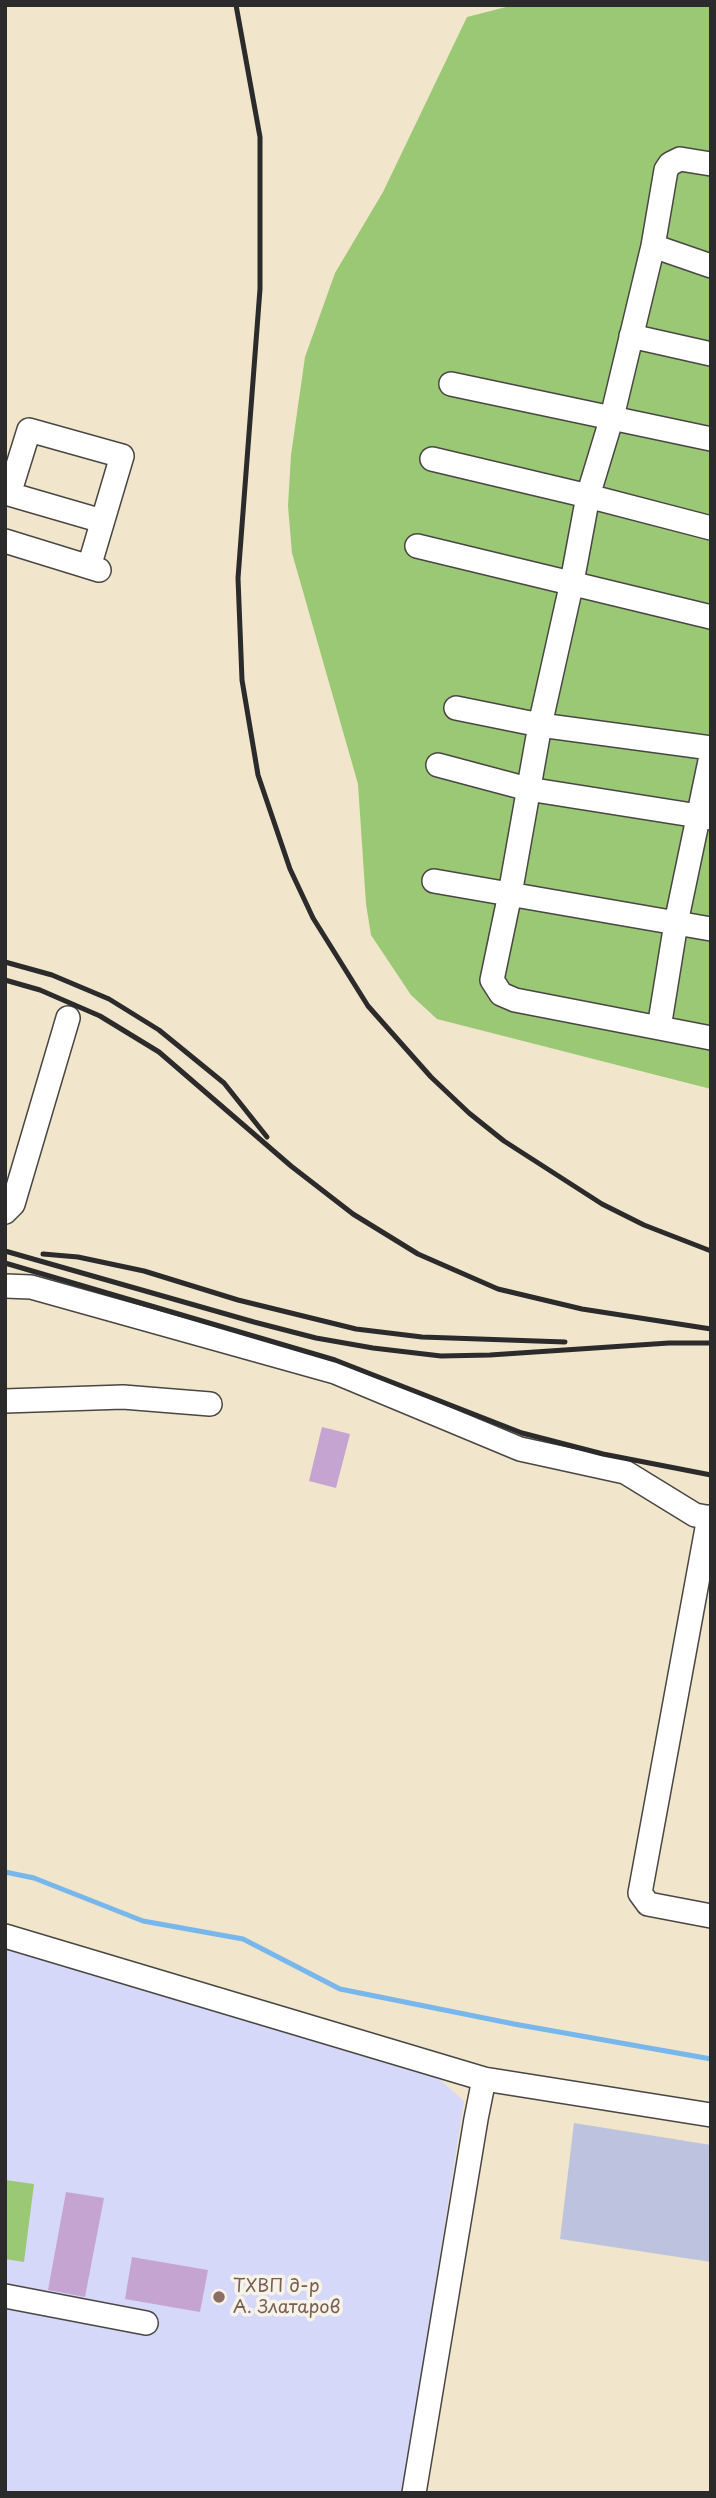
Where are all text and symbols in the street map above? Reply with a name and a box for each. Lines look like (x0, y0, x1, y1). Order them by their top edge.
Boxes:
place label: ТХВП д-р А. Златаров (233, 2276, 340, 2318)
marker: ТХВП д-р А. Златаров (211, 2289, 227, 2305)

